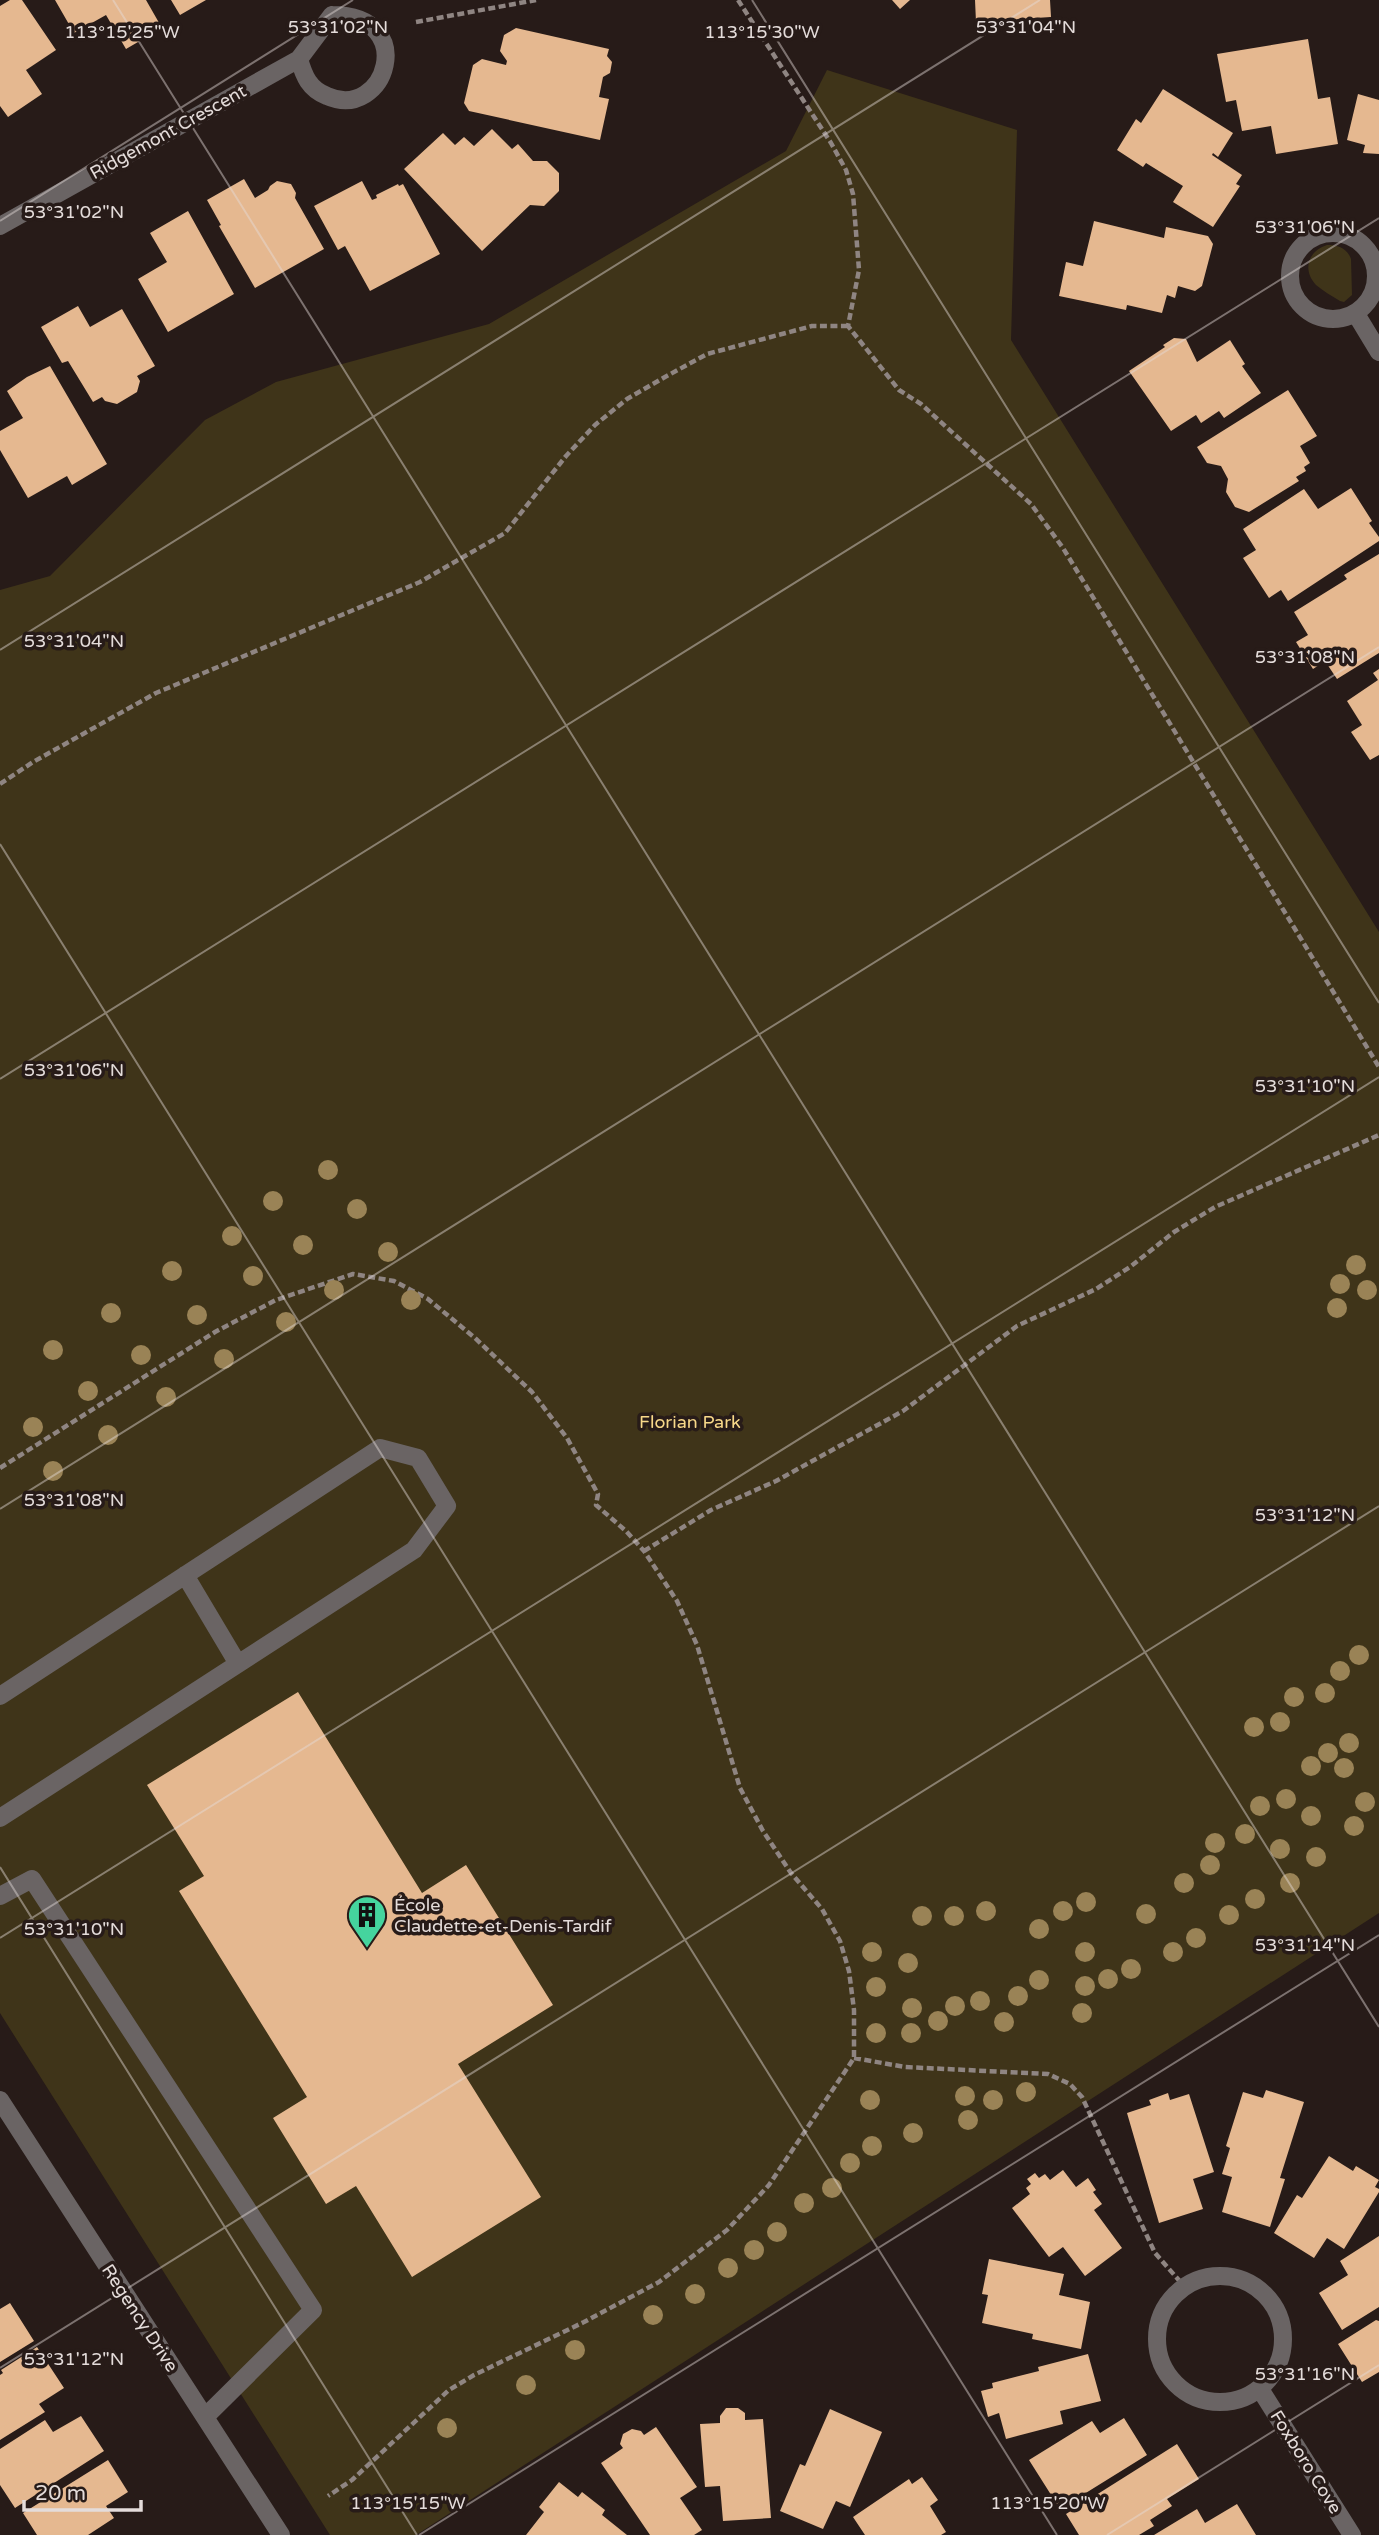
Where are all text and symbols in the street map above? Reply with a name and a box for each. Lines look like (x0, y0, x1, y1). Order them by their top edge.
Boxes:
text: 53°31'02"N (288, 16, 388, 38)
text: 53°31'04"N (976, 16, 1076, 38)
text: 113°15'25"W (64, 21, 180, 43)
text: 113°15'30"W (704, 21, 820, 43)
street label: Ridgemont Crescent (86, 80, 250, 184)
text: 53°31'02"N (24, 201, 124, 223)
text: 53°31'06"N (1255, 216, 1355, 238)
text: 53°31'04"N (24, 630, 124, 652)
text: 53°31'08"N (1255, 646, 1355, 668)
text: 53°31'06"N (24, 1059, 124, 1081)
text: 53°31'10"N (1255, 1075, 1355, 1097)
park label: Florian Park (639, 1411, 741, 1433)
text: 53°31'08"N (24, 1489, 124, 1511)
text: 53°31'12"N (1255, 1504, 1355, 1526)
building icon: École Claudette-et-Denis-Tardif (346, 1894, 388, 1949)
place label: École Claudette-et-Denis-Tardif (394, 1894, 612, 1937)
text: 53°31'10"N (24, 1918, 124, 1940)
text: 53°31'14"N (1255, 1934, 1355, 1956)
street label: Regency Drive (97, 2260, 183, 2376)
text: 53°31'12"N (24, 2348, 124, 2370)
text: 53°31'16"N (1255, 2363, 1355, 2385)
street label: Foxboro Cove (1265, 2406, 1347, 2518)
scale bar (24, 2468, 142, 2512)
text: 20 m (35, 2481, 86, 2506)
text: 113°15'15"W (350, 2492, 466, 2514)
text: 113°15'20"W (990, 2492, 1106, 2514)

